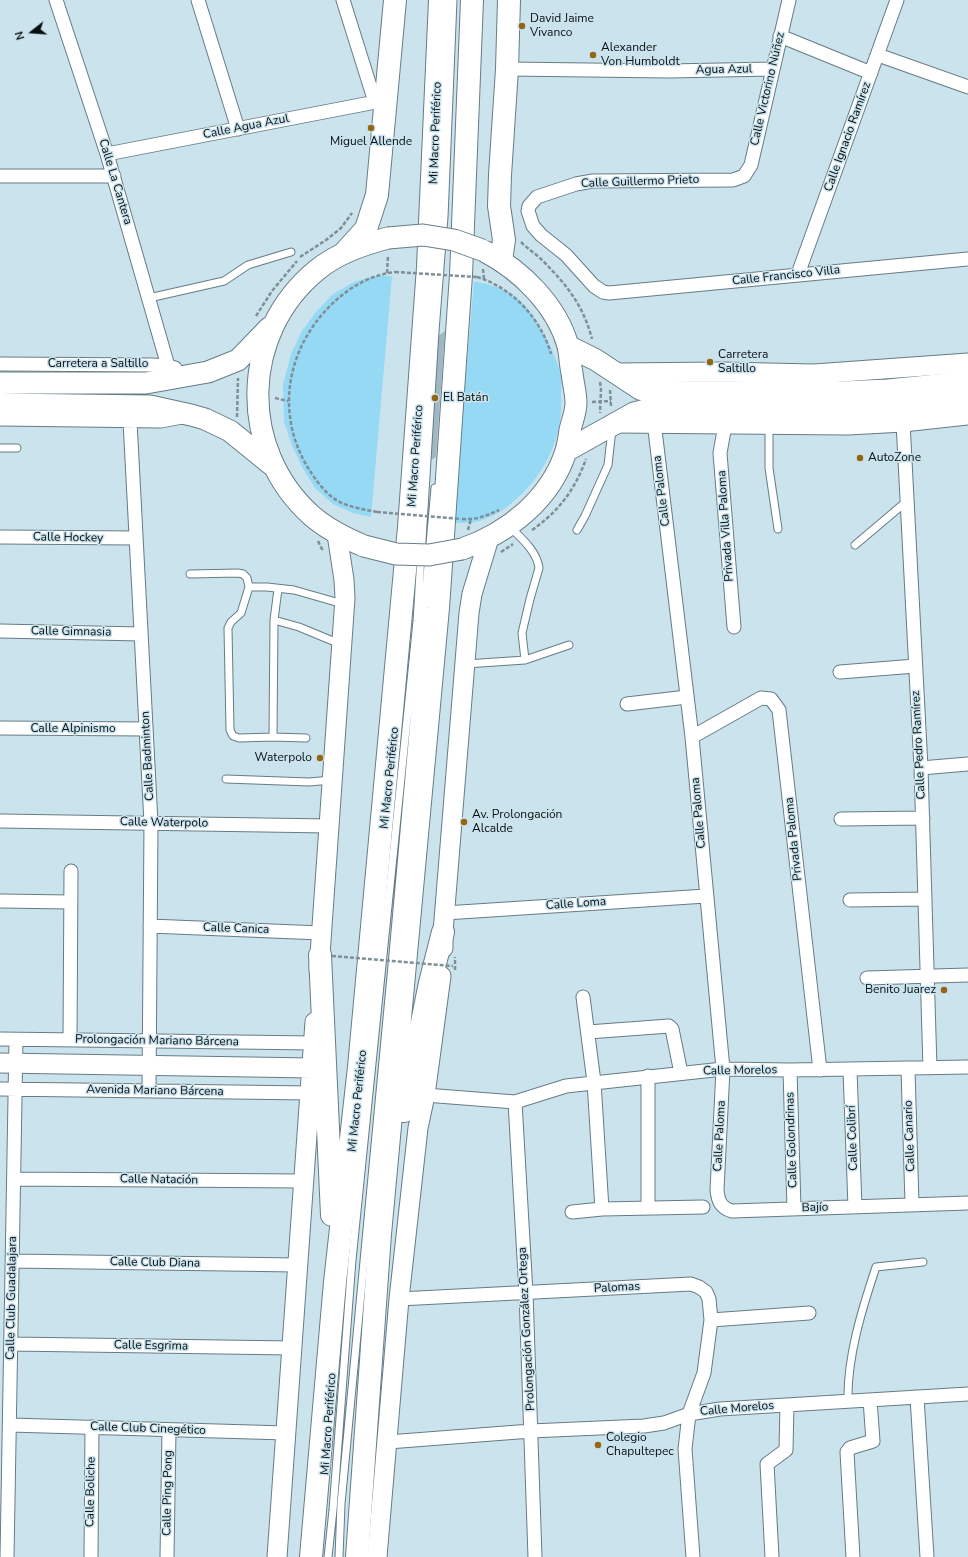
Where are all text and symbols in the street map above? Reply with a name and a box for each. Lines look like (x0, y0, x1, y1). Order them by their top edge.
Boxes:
north arrow (12, 12, 52, 52)
place label: David Jaime Vivanco (530, 12, 594, 40)
marker: David Jaime Vivanco (517, 21, 527, 31)
text: N (12, 30, 28, 42)
street label: Calle Victorino Núñez (748, 31, 788, 147)
place label: Alexander Von Humboldt (601, 41, 680, 69)
marker: Alexander Von Humboldt (588, 50, 598, 60)
street label: Agua Azul (696, 62, 752, 78)
street label: Calle Ignacio Ramírez (821, 80, 875, 194)
street label: Mi Macro Periférico (427, 82, 445, 184)
street label: Calle Agua Azul (202, 112, 290, 142)
marker: Miguel Allende (366, 123, 376, 133)
place label: Miguel Allende (330, 135, 412, 149)
street label: Calle La Cantera (95, 137, 135, 227)
street label: Calle Guillermo Prieto (581, 173, 699, 191)
street label: Calle Francisco Villa (731, 263, 841, 289)
place label: Carretera Saltillo (718, 348, 768, 376)
street label: Carretera a Saltillo (48, 357, 148, 371)
marker: Carretera Saltillo (705, 357, 715, 367)
place label: El Batán (443, 391, 488, 405)
marker: El Batán (430, 393, 440, 403)
street label: Mi Macro Periférico (405, 404, 427, 508)
place label: AutoZone (868, 451, 921, 465)
marker: AutoZone (855, 453, 865, 463)
street label: Calle Paloma (651, 455, 673, 527)
street label: Privada Villa Paloma (715, 470, 737, 582)
street label: Calle Hockey (33, 530, 103, 546)
street label: Calle Gimnasia (31, 624, 111, 640)
street label: Calle Pedro Ramírez (909, 690, 929, 800)
street label: Calle Badminton (138, 711, 158, 801)
street label: Calle Alpinismo (30, 722, 116, 736)
street label: Mi Macro Periférico (377, 726, 403, 830)
place label: Waterpolo (254, 751, 312, 765)
marker: Waterpolo (315, 753, 325, 763)
street label: Calle Paloma (689, 777, 709, 849)
street label: Privada Paloma (782, 797, 806, 881)
place label: Av. Prolongación Alcalde (472, 808, 562, 836)
street label: Calle Waterpolo (120, 815, 208, 831)
marker: Av. Prolongación Alcalde (459, 817, 469, 827)
street label: Calle Loma (545, 895, 607, 913)
street label: Calle Canica (203, 921, 269, 937)
place label: Benito Juarez (865, 983, 936, 997)
marker: Benito Juarez (939, 985, 949, 995)
street label: Prolongación Mariano Bárcena (75, 1032, 239, 1050)
street label: Mi Macro Periférico (345, 1049, 371, 1153)
street label: Calle Morelos (703, 1063, 777, 1079)
street label: Avenida Mariano Bárcena (86, 1083, 224, 1099)
street label: Calle Golondrinas (783, 1092, 801, 1188)
street label: Calle Paloma (711, 1100, 729, 1172)
street label: Calle Canario (902, 1100, 918, 1172)
street label: Calle Colibrí (845, 1105, 861, 1171)
street label: Calle Natación (120, 1172, 198, 1188)
street label: Bajío (801, 1200, 829, 1216)
street label: Calle Club Guadalajara (4, 1236, 20, 1360)
street label: Prolongación González Ortega (516, 1247, 538, 1411)
street label: Calle Club Diana (110, 1255, 200, 1271)
street label: Palomas (594, 1280, 640, 1296)
street label: Calle Esgrima (114, 1338, 188, 1354)
street label: Mi Macro Periférico (318, 1372, 340, 1476)
street label: Calle Morelos (699, 1399, 775, 1419)
street label: Calle Club Cinegético (90, 1420, 206, 1438)
place label: Colegio Chapultepec (606, 1431, 674, 1459)
marker: Colegio Chapultepec (593, 1440, 603, 1450)
street label: Calle Ping Pong (160, 1450, 176, 1536)
street label: Calle Boliche (83, 1457, 99, 1527)

